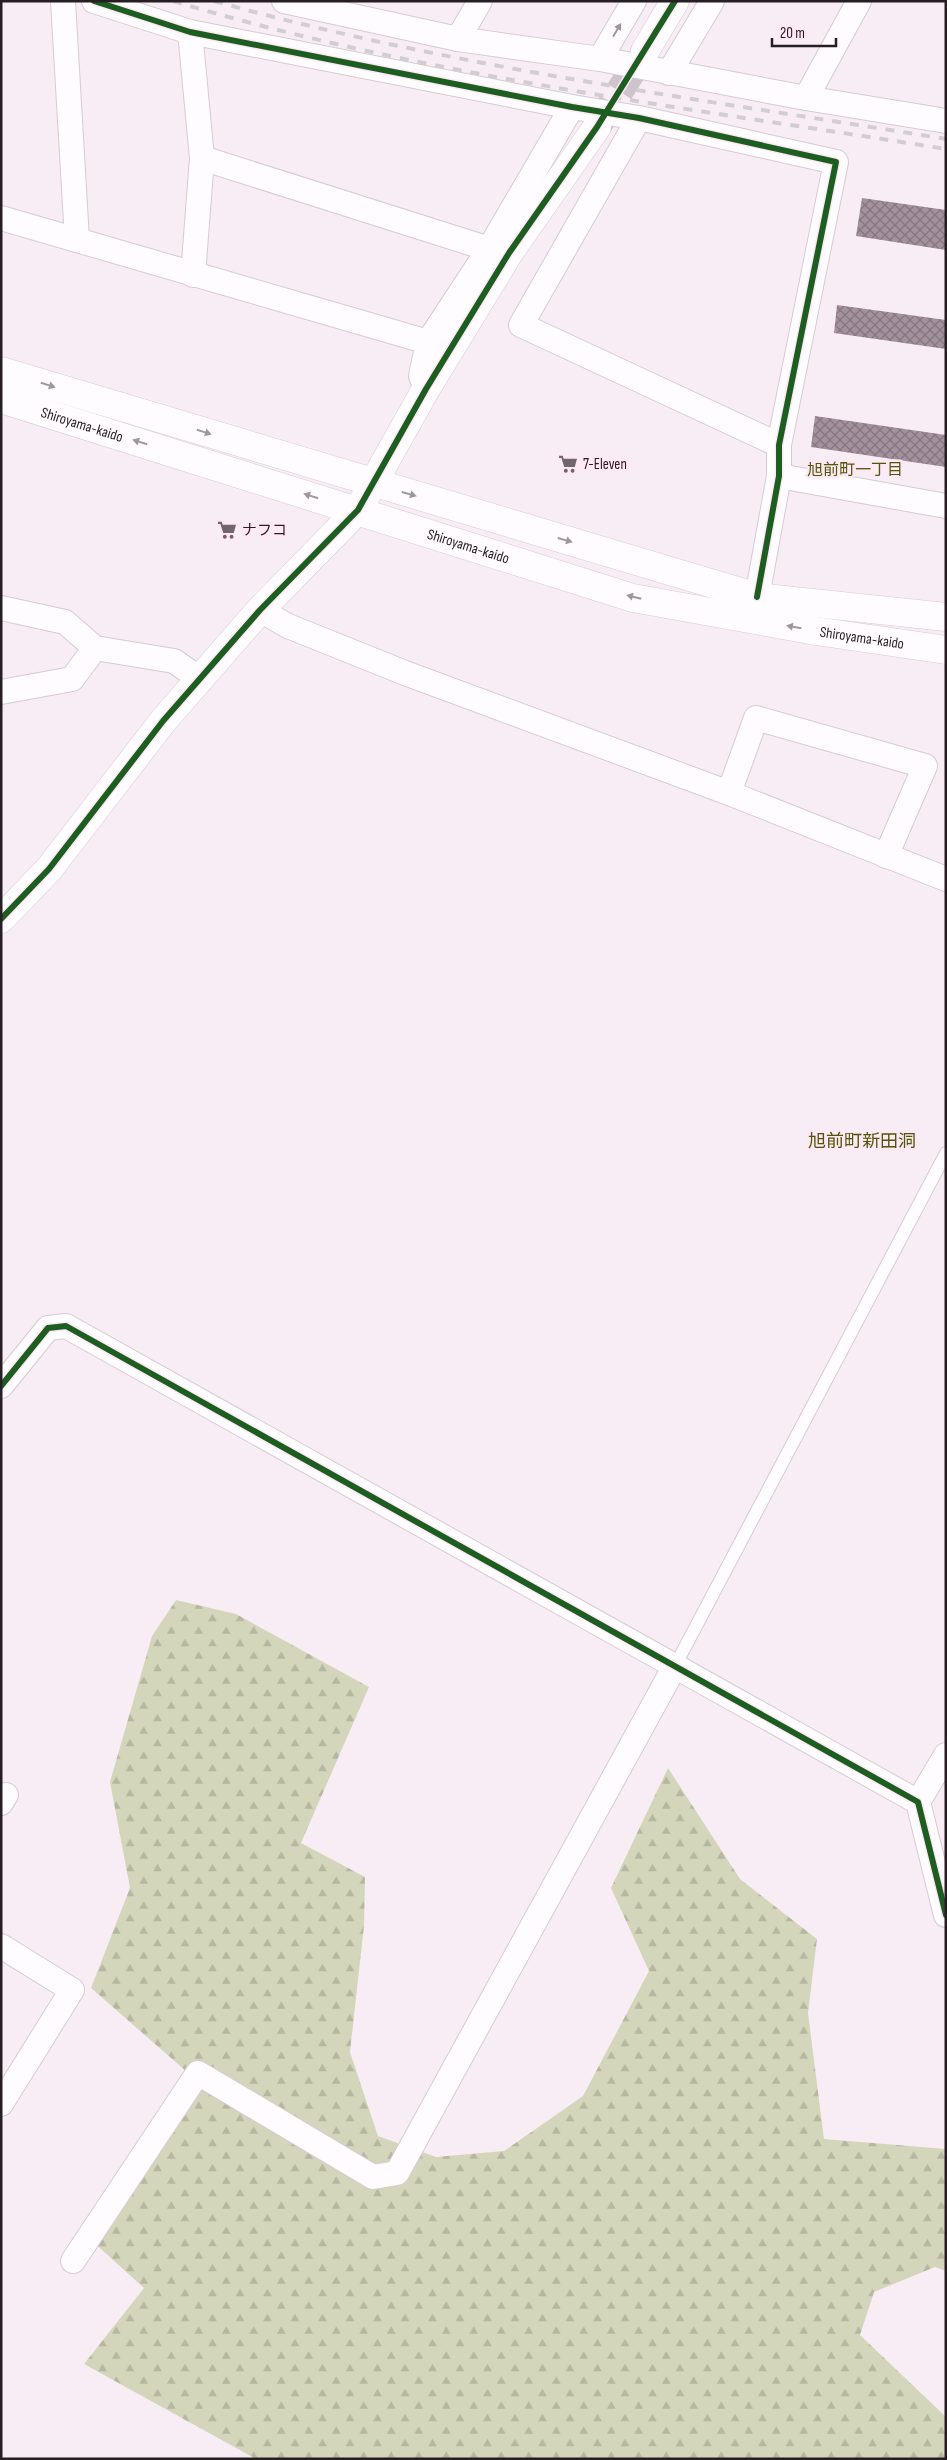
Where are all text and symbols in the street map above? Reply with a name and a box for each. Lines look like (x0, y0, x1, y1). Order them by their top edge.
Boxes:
scale bar (772, 15, 836, 47)
one-way arrow (612, 24, 621, 37)
text: 20 m (780, 24, 805, 43)
one-way arrow (41, 382, 56, 390)
street label: Shiroyama-kaido (39, 403, 125, 447)
one-way arrow (196, 429, 211, 437)
one-way arrow (132, 438, 147, 445)
supermarket icon: 7-Eleven (557, 453, 579, 475)
place label: 7-Eleven (583, 455, 627, 474)
district label: 旭前町一丁目 (807, 461, 903, 480)
one-way arrow (402, 490, 417, 498)
one-way arrow (304, 491, 319, 499)
supermarket icon: ナフコ (216, 519, 238, 541)
place label: ナフコ (242, 521, 287, 540)
street label: Shiroyama-kaido (425, 525, 512, 568)
one-way arrow (558, 536, 573, 544)
one-way arrow (626, 593, 641, 601)
one-way arrow (785, 622, 801, 630)
street label: Shiroyama-kaido (818, 623, 905, 654)
district label: 旭前町新田洞 (808, 1131, 916, 1152)

